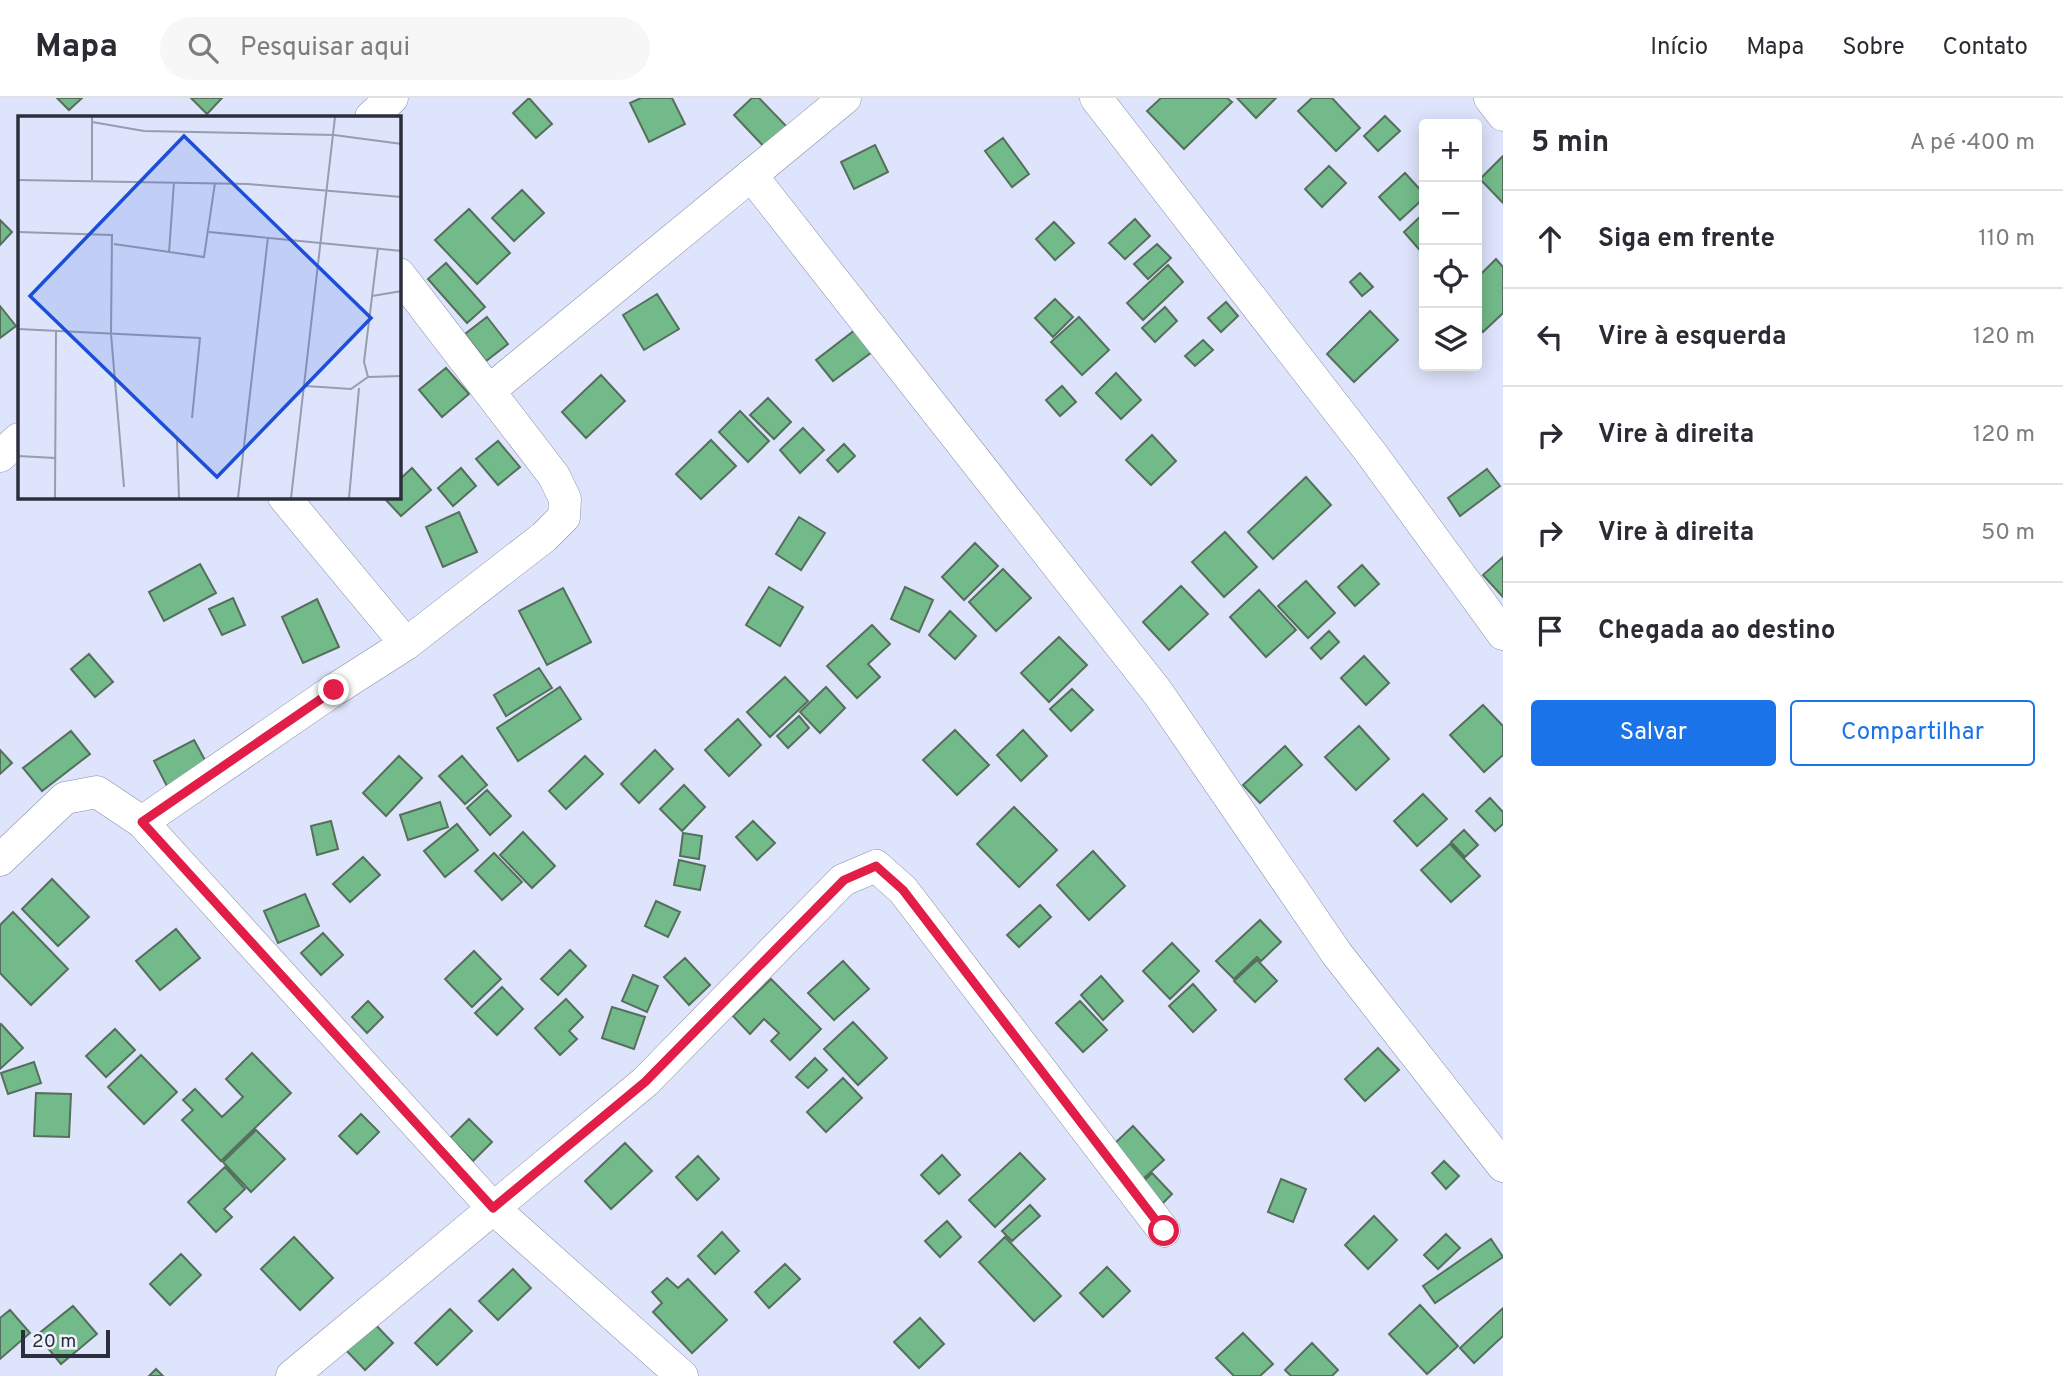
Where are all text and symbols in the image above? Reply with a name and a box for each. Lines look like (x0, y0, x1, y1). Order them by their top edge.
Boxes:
search box (160, 17, 650, 80)
text: Mapa (35, 27, 118, 69)
icon: search (184, 29, 222, 67)
text: Pesquisar aqui (240, 32, 410, 65)
text: Início (1650, 33, 1708, 63)
text: Mapa (1746, 33, 1804, 63)
text: Sobre (1842, 33, 1905, 63)
text: Contato (1943, 33, 2028, 63)
inset map (18, 116, 401, 499)
map controls (1419, 119, 1482, 371)
button: + (1419, 119, 1482, 182)
text: 5 min (1531, 125, 1609, 162)
text: A pé · 400 m (1910, 129, 2035, 158)
button: − (1419, 182, 1482, 245)
icon: ahead (1531, 220, 1569, 258)
text: Siga em frente (1598, 223, 1775, 256)
text: 110 m (1978, 225, 2035, 254)
button: locate (1419, 245, 1482, 308)
button: layers (1419, 308, 1482, 371)
icon: left (1531, 318, 1569, 356)
text: Vire à esquerda (1598, 321, 1786, 354)
text: 120 m (1973, 323, 2035, 352)
icon: right (1531, 416, 1569, 454)
text: Vire à direita (1598, 419, 1754, 452)
text: 120 m (1973, 421, 2035, 450)
icon: right (1531, 514, 1569, 552)
text: Vire à direita (1598, 517, 1754, 550)
text: 50 m (1981, 519, 2035, 548)
icon: arrive (1531, 612, 1569, 650)
text: Chegada ao destino (1598, 615, 1835, 648)
route end (318, 674, 349, 705)
button: Salvar (1531, 700, 1776, 766)
button: Compartilhar (1790, 700, 2035, 766)
route start (1148, 1215, 1179, 1246)
scale bar (21, 1327, 110, 1359)
text: 20 m (32, 1330, 76, 1354)

